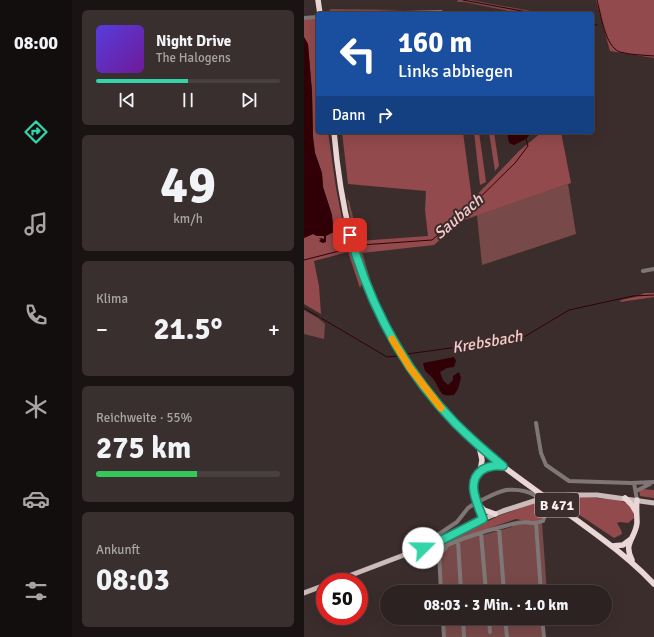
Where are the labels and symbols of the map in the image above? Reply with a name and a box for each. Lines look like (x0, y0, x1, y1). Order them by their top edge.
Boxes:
water label: Saubach (430, 189, 488, 243)
pin (333, 218, 367, 252)
water label: Krebsbach (450, 326, 525, 358)
road number: B 471 (535, 493, 579, 517)
position arrow (402, 527, 444, 569)
speed limit sign: 50 (316, 573, 368, 625)

